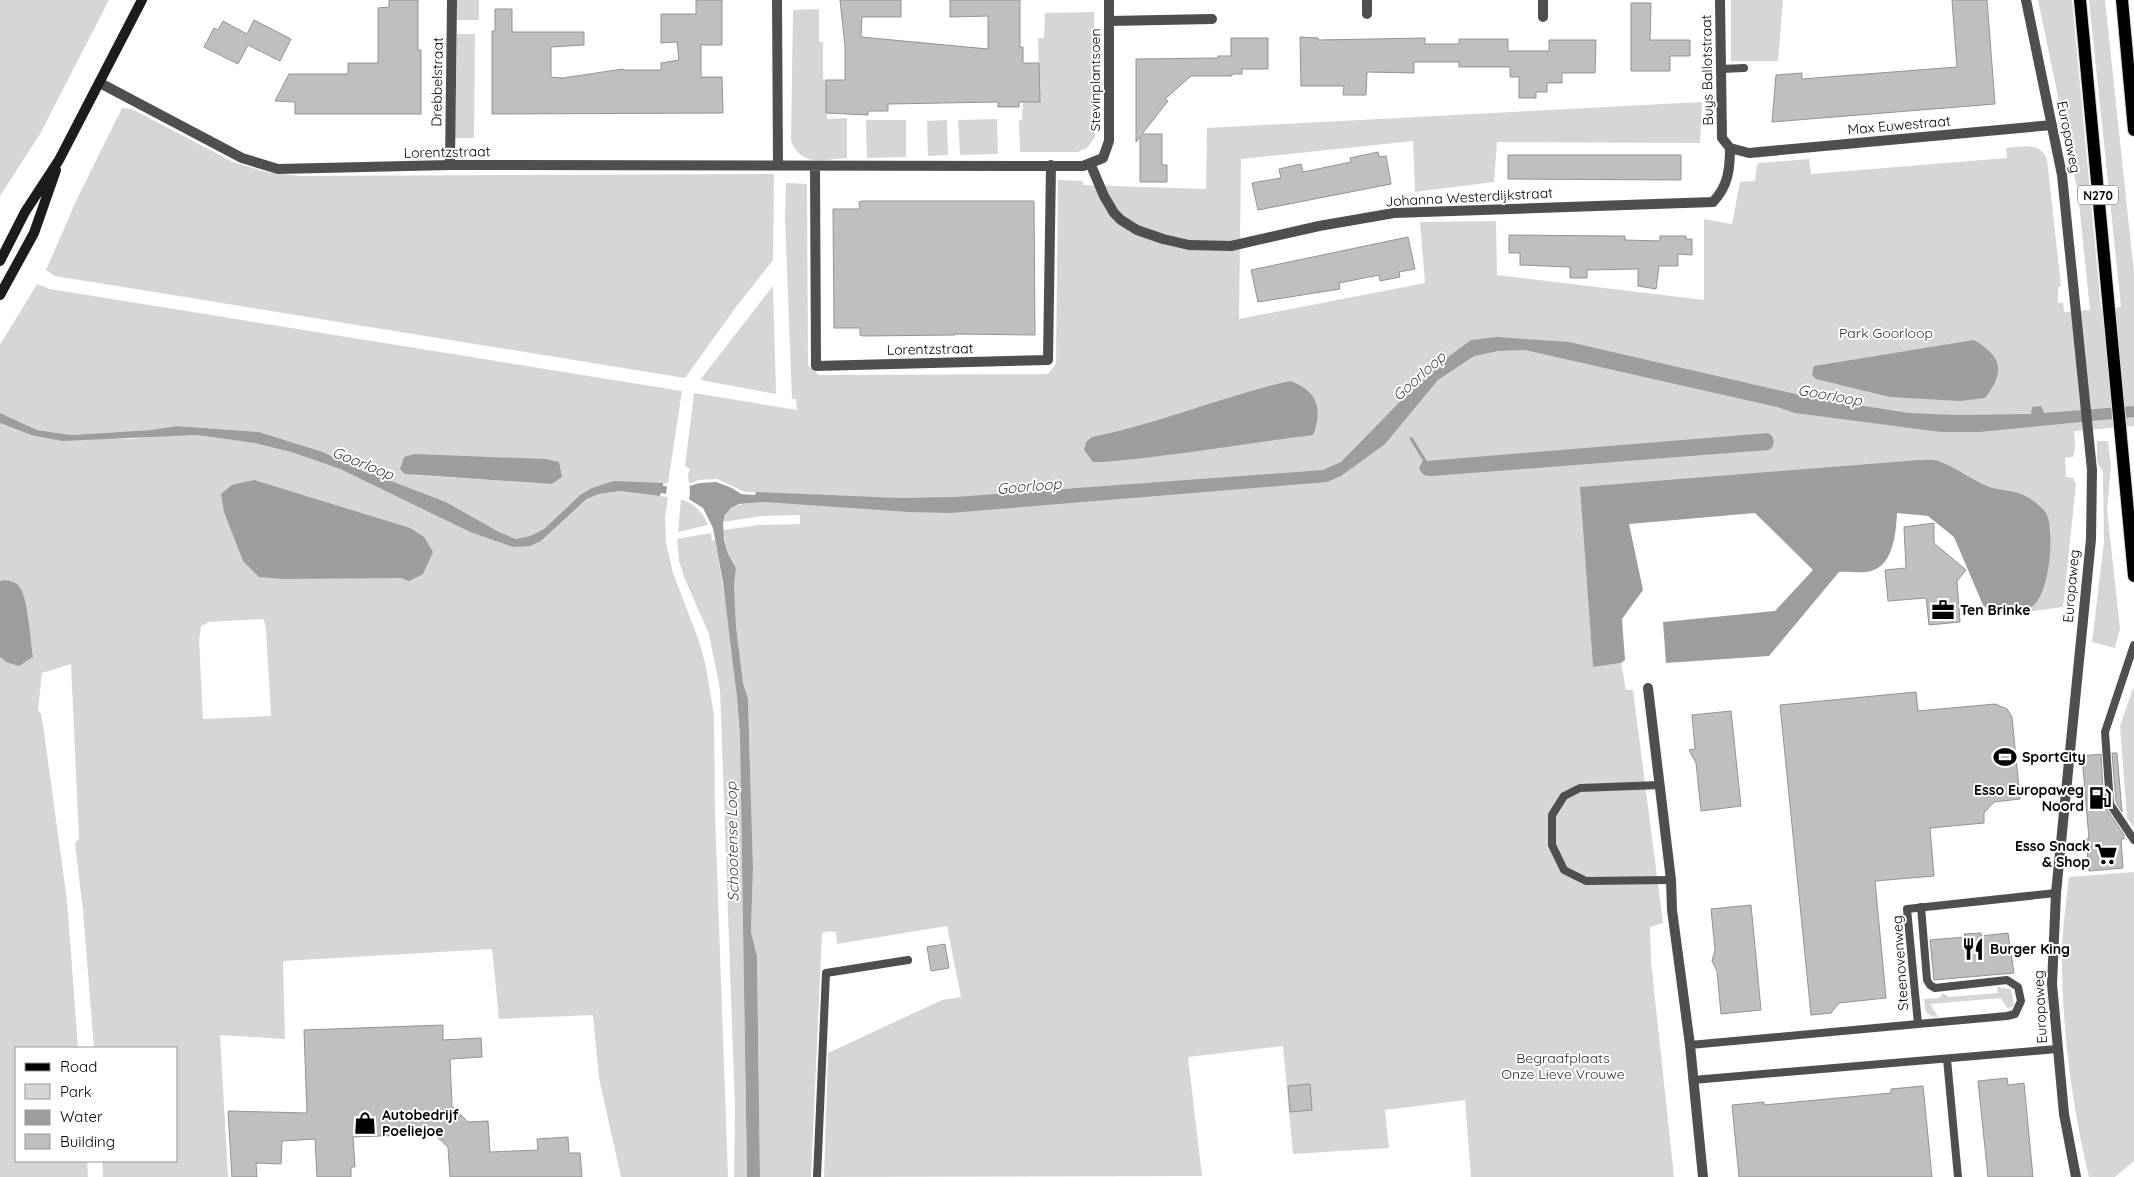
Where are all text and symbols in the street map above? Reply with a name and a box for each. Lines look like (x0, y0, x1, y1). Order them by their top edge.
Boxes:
street label: Buys Ballotstraat (1697, 14, 1717, 126)
street label: Stevinplantsoen (1086, 28, 1104, 132)
street label: Drebbelstraat (427, 37, 447, 127)
street label: Europaweg (2053, 99, 2085, 175)
street label: Max Euwestraat (1847, 112, 1951, 138)
street label: Lorentzstraat (403, 142, 491, 162)
street label: Johanna Westerdijkstraat (1385, 184, 1554, 210)
road number: N270 (2078, 186, 2118, 204)
park label: Park Goorloop (1839, 324, 1933, 342)
street label: Lorentzstraat (886, 339, 974, 359)
water label: Goorloop (1389, 347, 1450, 405)
water label: Goorloop (1796, 380, 1864, 410)
water label: Goorloop (329, 442, 397, 484)
water label: Goorloop (996, 474, 1063, 498)
street label: Europaweg (2059, 549, 2083, 623)
office icon: Ten Brinke (1930, 597, 1956, 623)
place label: Ten Brinke (1960, 601, 2030, 619)
sports icon: SportCity (1992, 744, 2018, 770)
place label: SportCity (2022, 748, 2086, 766)
water label: Schootense Loop (721, 781, 743, 902)
place label: Esso Europaweg Noord (1974, 781, 2084, 815)
fuel station icon: Esso Europaweg Noord (2087, 785, 2113, 811)
place label: Esso Snack & Shop (2015, 837, 2090, 871)
supermarket icon: Esso Snack & Shop (2093, 841, 2119, 867)
street label: Steenovenweg (1888, 915, 1912, 1011)
restaurant icon: Burger King (1960, 936, 1986, 962)
place label: Burger King (1990, 940, 2070, 958)
street label: Europaweg (2029, 970, 2051, 1044)
legend (15, 1047, 178, 1162)
park label: Begraafplaats Onze Lieve Vrouwe (1501, 1049, 1625, 1083)
text: Road (60, 1057, 97, 1076)
text: Park (60, 1082, 92, 1101)
place label: Autobedrijf Poeliejoe (382, 1106, 459, 1140)
text: Water (60, 1107, 103, 1126)
shop icon: Autobedrijf Poeliejoe (352, 1110, 378, 1136)
text: Building (60, 1132, 115, 1151)

